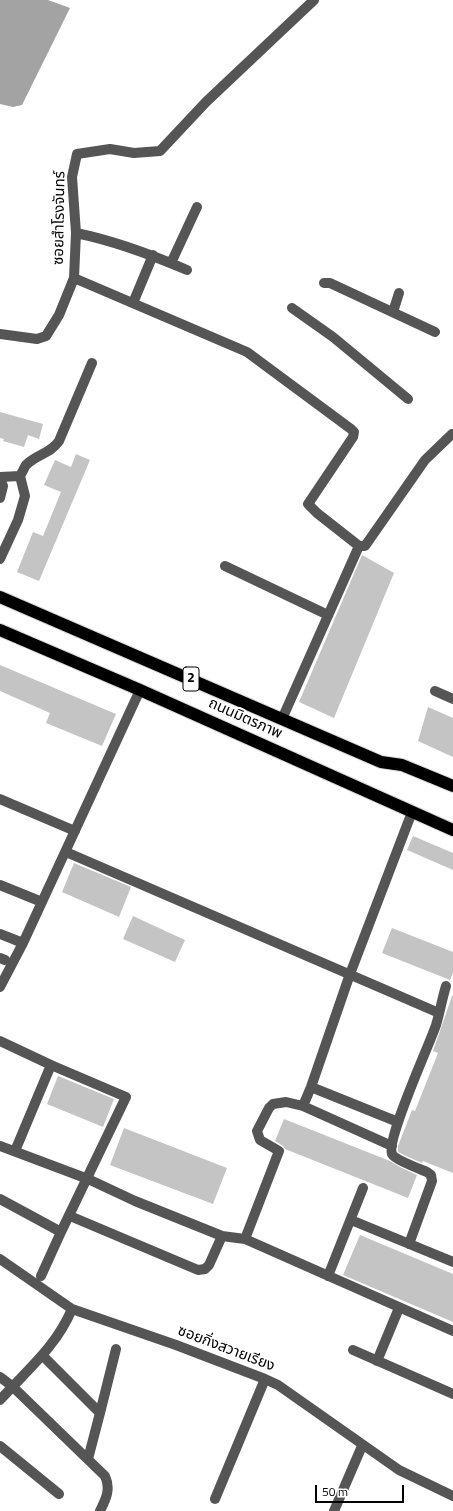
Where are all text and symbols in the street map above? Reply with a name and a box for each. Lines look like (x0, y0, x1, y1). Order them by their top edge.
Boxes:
street label: ซอยสำโรงจันทร์ (50, 171, 70, 265)
road number: 2 (183, 667, 199, 691)
street label: ถนนมิตรภาพ (205, 695, 285, 743)
street label: ซอยกิ่งสวายเรียง (175, 1322, 277, 1376)
scale bar (317, 1477, 406, 1503)
text: 50 m (322, 1482, 348, 1501)

